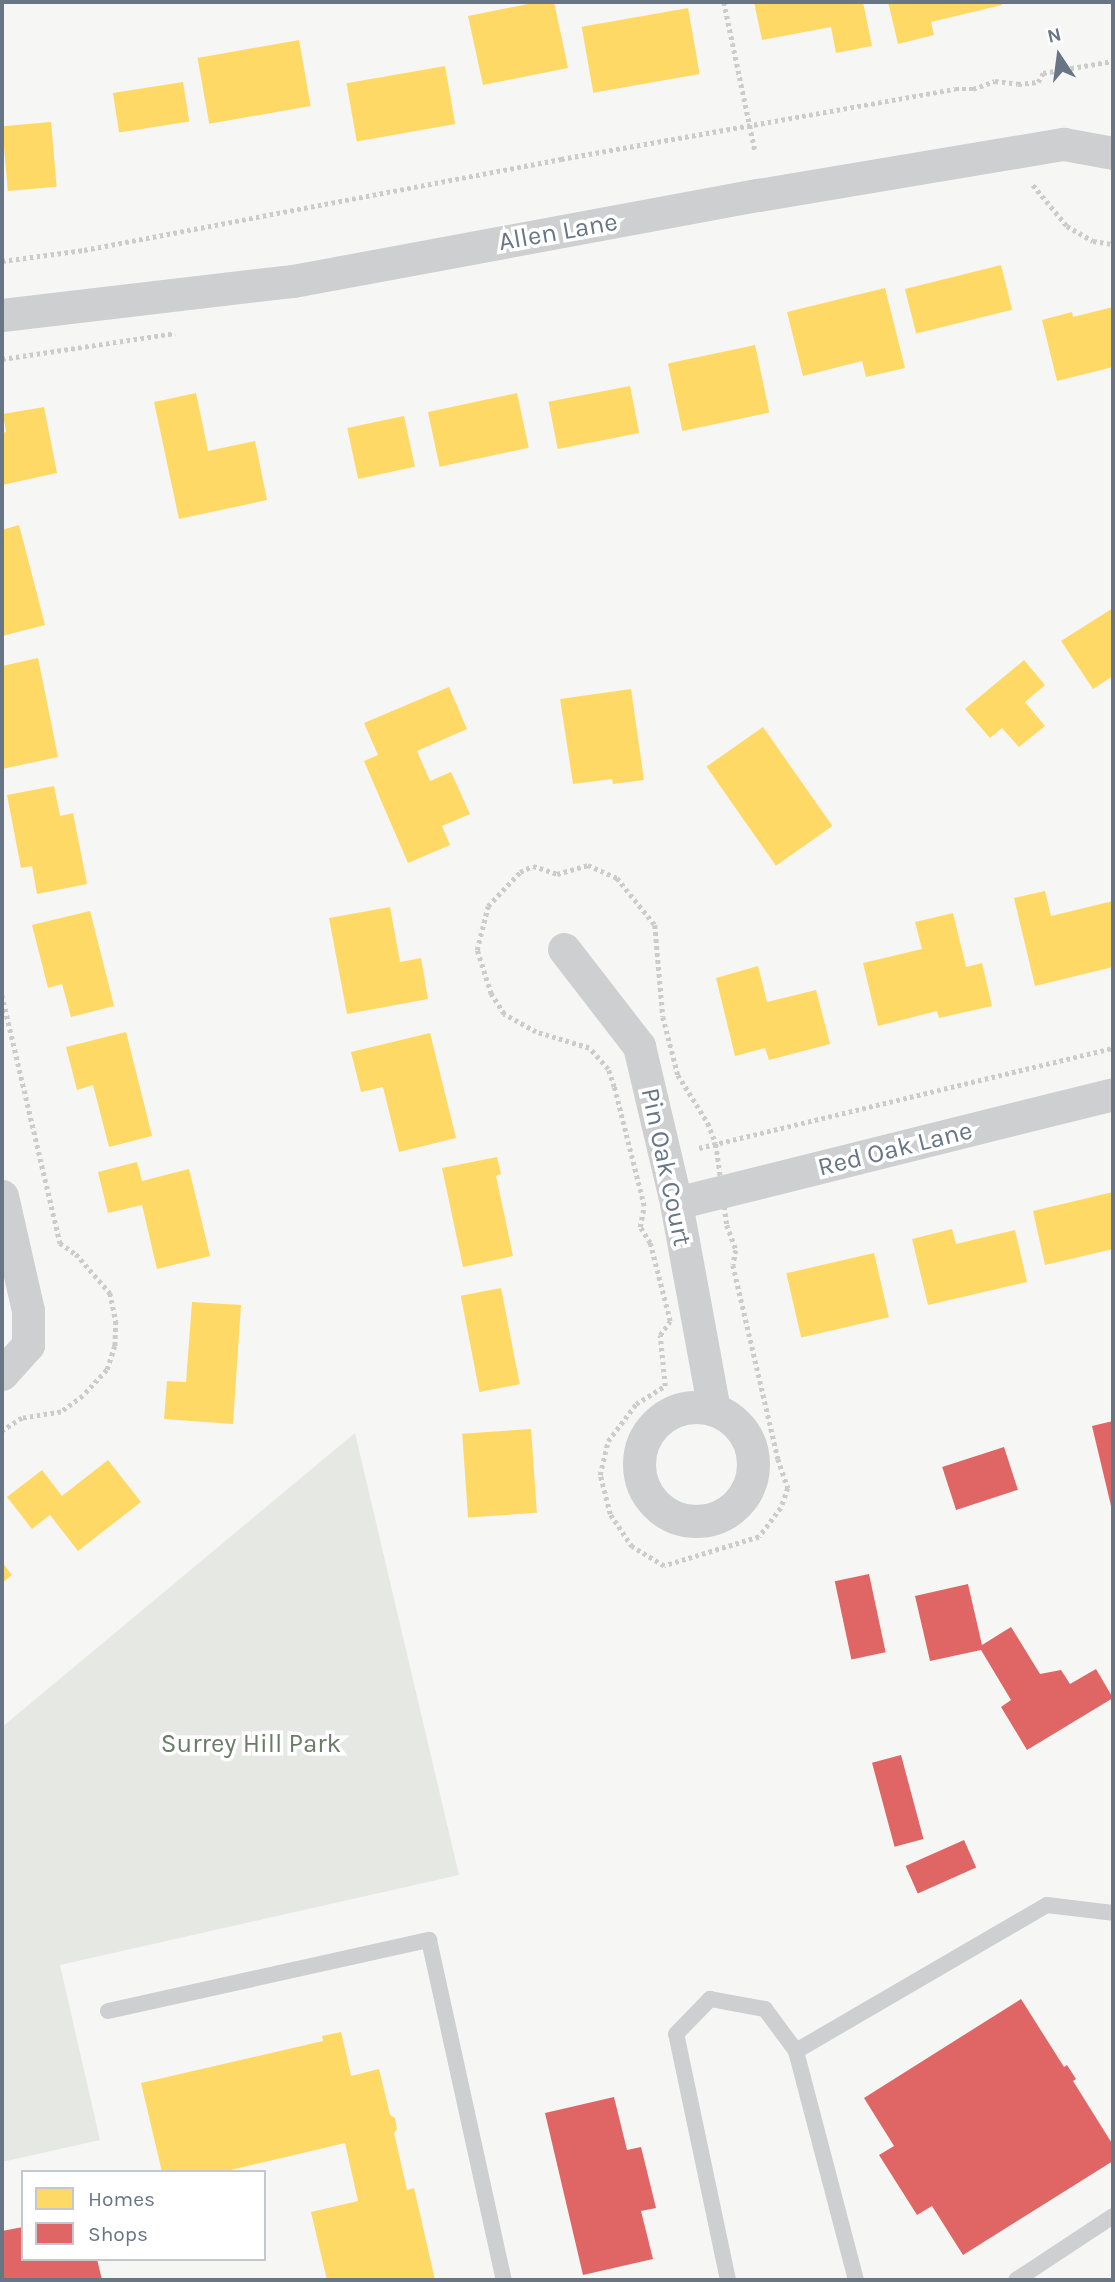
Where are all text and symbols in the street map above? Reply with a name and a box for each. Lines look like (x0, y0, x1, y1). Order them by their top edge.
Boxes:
north arrow (1024, 21, 1094, 91)
text: N (1045, 23, 1063, 48)
street label: Allen Lane (496, 206, 620, 258)
street label: Pin Oak Court (634, 1085, 698, 1249)
street label: Red Oak Lane (814, 1115, 976, 1183)
park label: Surrey Hill Park (161, 1728, 341, 1760)
legend (21, 2170, 266, 2261)
text: Homes (88, 2187, 155, 2211)
text: Shops (88, 2222, 148, 2246)

